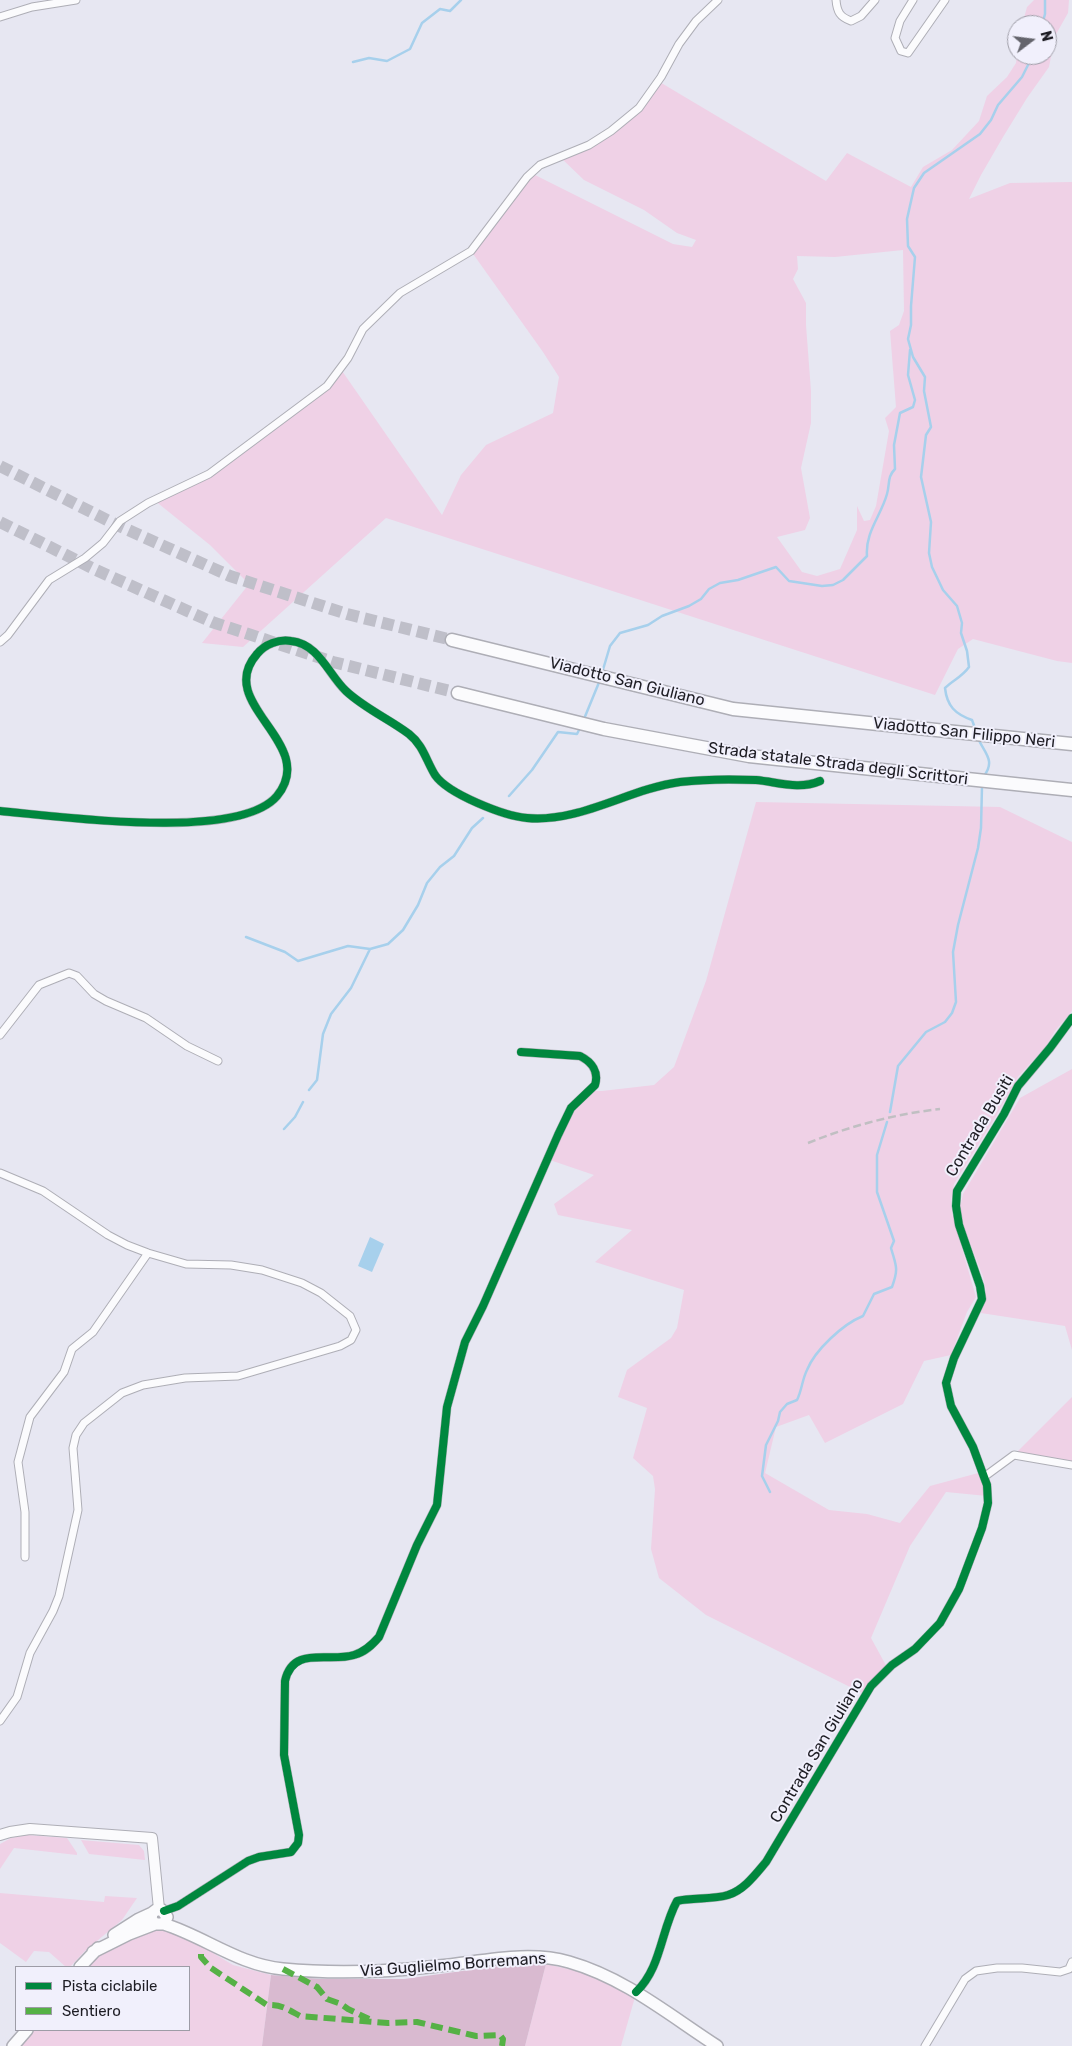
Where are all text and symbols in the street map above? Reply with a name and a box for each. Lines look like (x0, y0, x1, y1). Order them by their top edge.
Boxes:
north arrow (1007, 15, 1057, 65)
text: N (1036, 29, 1056, 43)
street label: Viadotto San Giuliano (547, 653, 707, 711)
street label: Viadotto San Filippo Neri (872, 714, 1056, 752)
street label: Strada statale Strada degli Scrittori (707, 739, 969, 789)
street label: Contrada Busiti (942, 1072, 1018, 1180)
street label: Contrada San Giuliano (766, 1675, 868, 1827)
street label: Via Guglielmo Borremans (359, 1949, 547, 1981)
legend (15, 1966, 190, 2031)
text: Pista ciclabile (62, 1977, 157, 1995)
text: Sentiero (62, 2002, 121, 2020)

